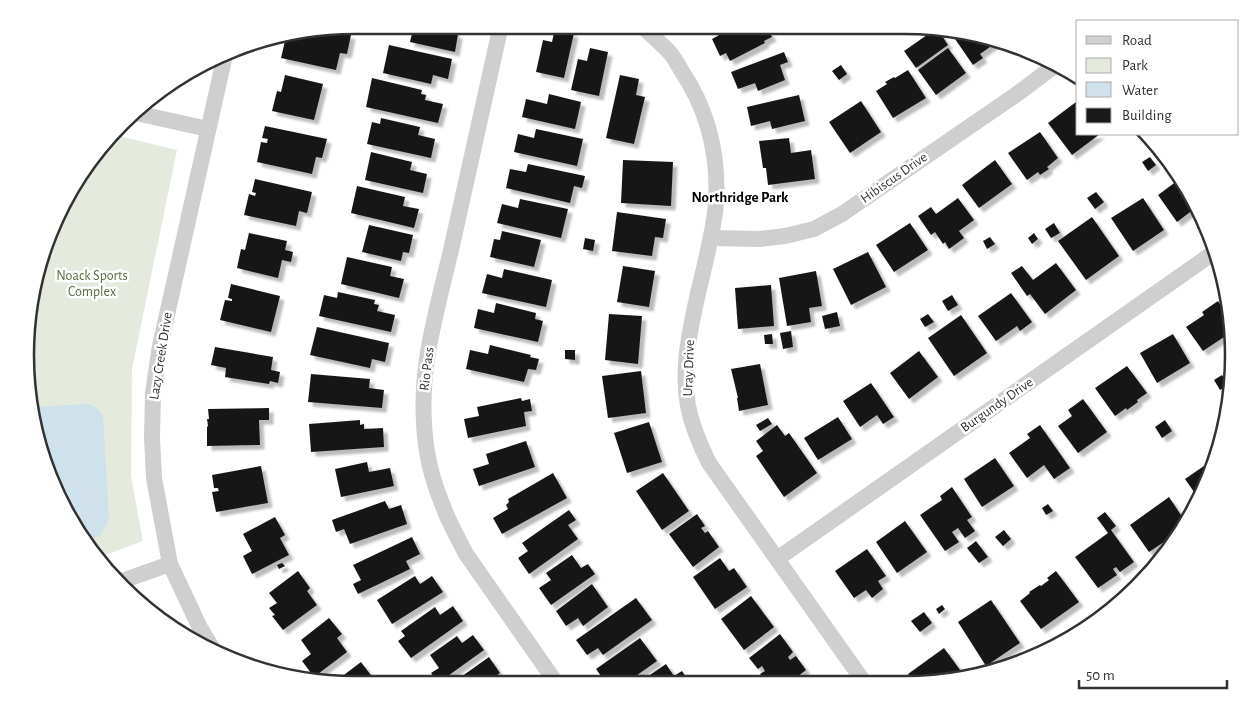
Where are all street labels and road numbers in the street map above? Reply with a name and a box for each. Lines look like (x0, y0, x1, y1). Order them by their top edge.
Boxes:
street label: Hibiscus Drive (858, 150, 930, 206)
street label: Lazy Creek Drive (147, 311, 175, 401)
street label: Uray Drive (681, 339, 697, 397)
street label: Rio Pass (417, 346, 437, 392)
street label: Burgundy Drive (958, 375, 1036, 435)

